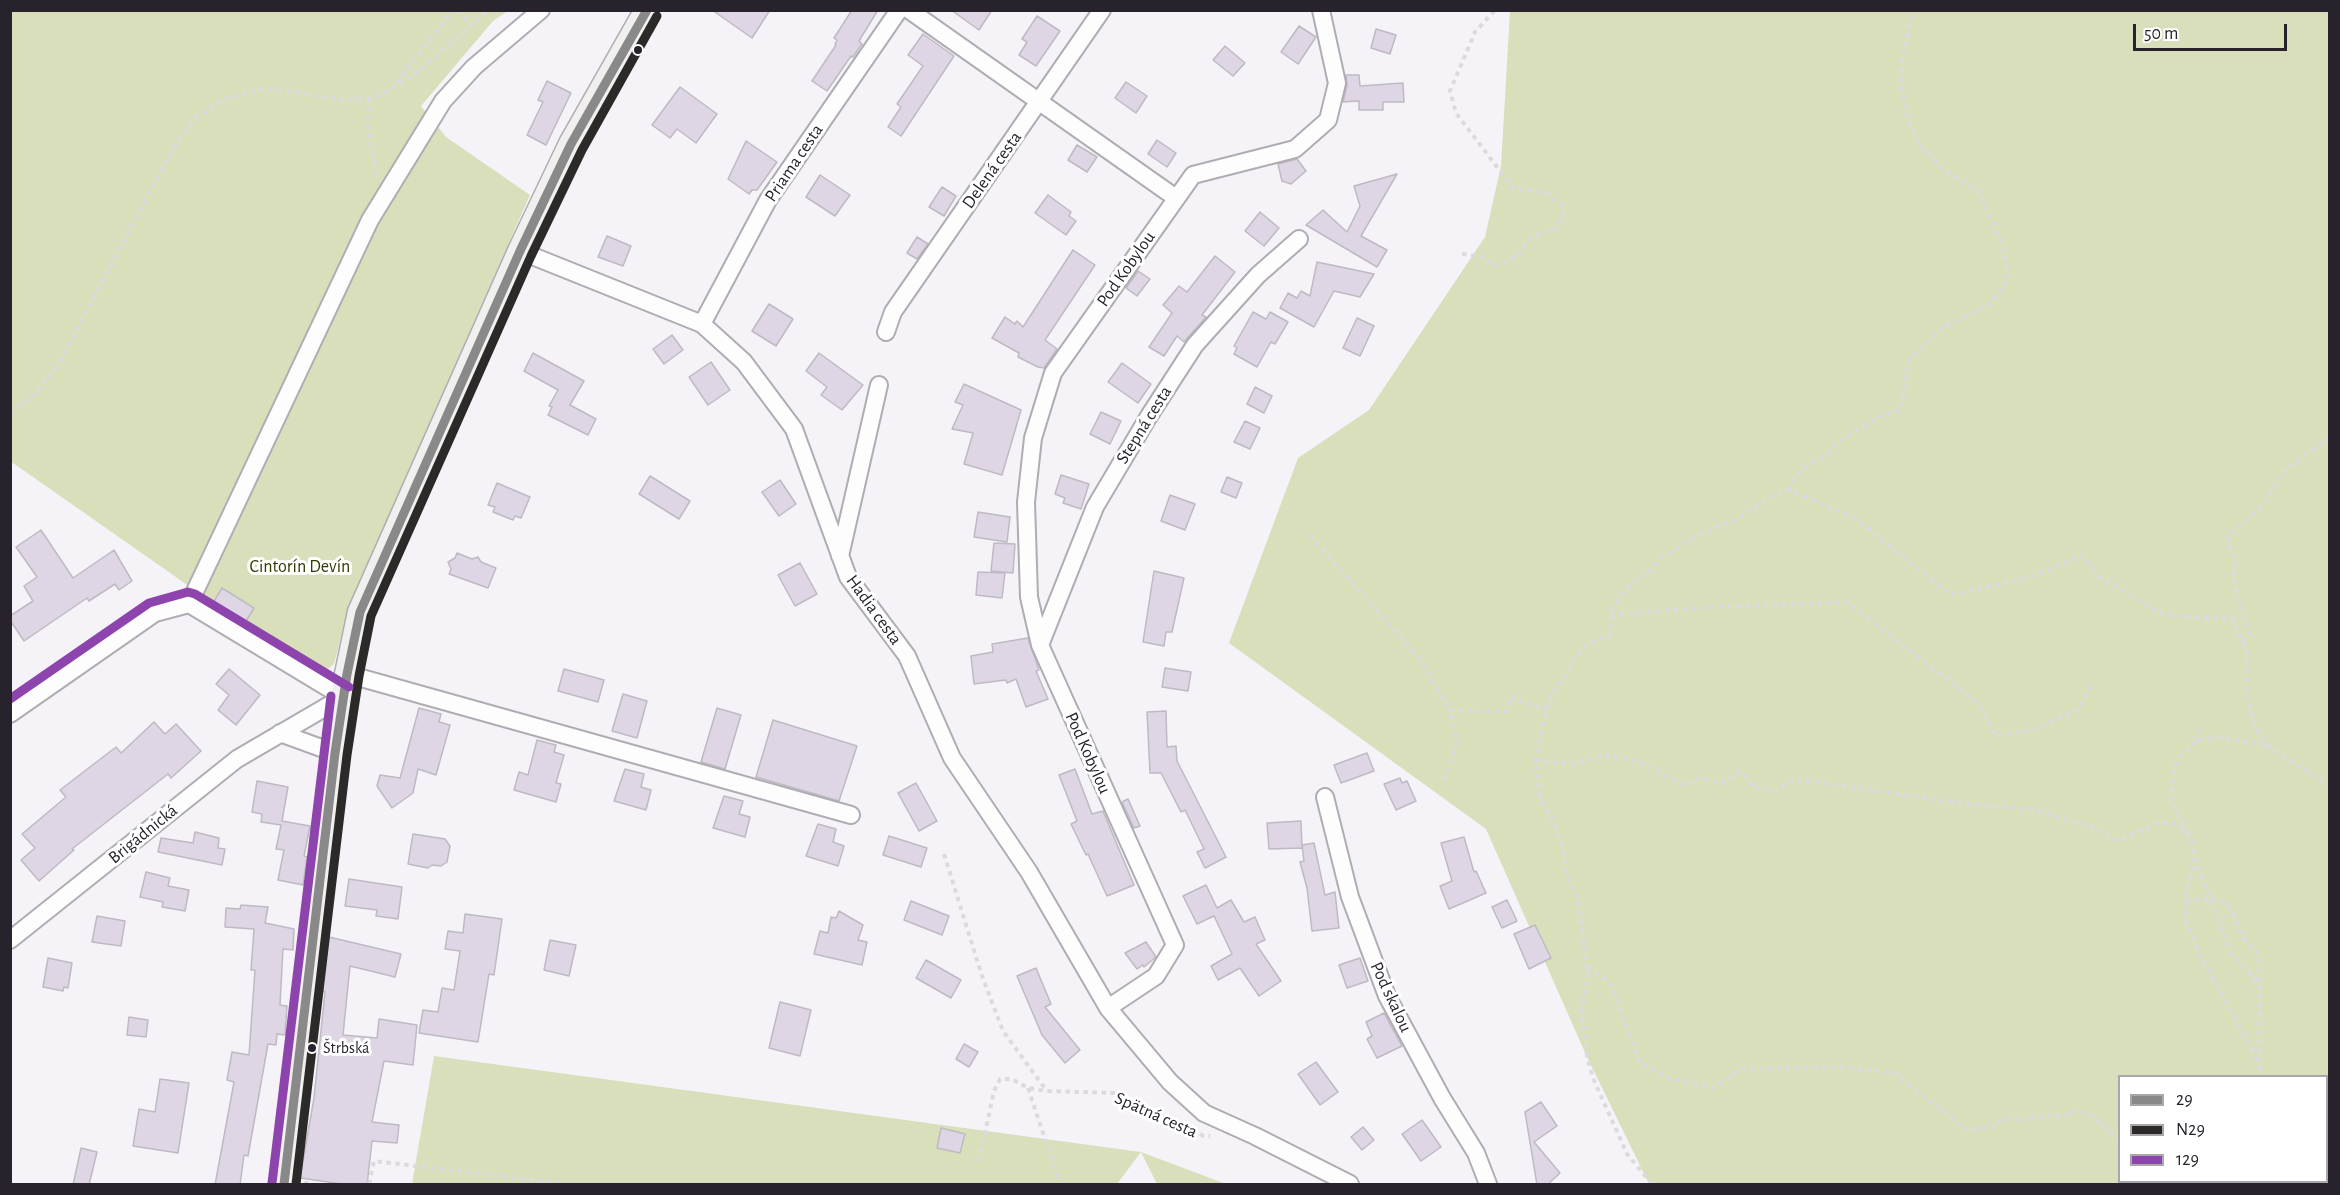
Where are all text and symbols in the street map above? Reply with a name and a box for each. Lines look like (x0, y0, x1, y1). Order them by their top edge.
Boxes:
scale bar (2136, 12, 2290, 50)
text: 50 m (2144, 25, 2178, 43)
unlabelled marker (632, 44, 644, 56)
street label: Priama cesta (760, 120, 828, 206)
street label: Delená cesta (958, 127, 1026, 213)
street label: Pod Kobylou (1092, 227, 1160, 311)
street label: Stepná cesta (1112, 382, 1176, 468)
park label: Cintorín Devín (250, 556, 350, 578)
street label: Hadia cesta (841, 571, 907, 649)
street label: Pod Kobylou (1060, 709, 1116, 797)
street label: Brigádnická (104, 800, 182, 868)
street label: Pod skalou (1365, 958, 1417, 1036)
place label: Štrbská (323, 1038, 369, 1058)
marker: Štrbská (306, 1042, 318, 1054)
legend (2118, 1075, 2328, 1183)
street label: Spätná cesta (1111, 1087, 1201, 1143)
text: 29 (2176, 1091, 2193, 1109)
text: N29 (2176, 1121, 2205, 1139)
text: 129 (2176, 1151, 2199, 1169)

